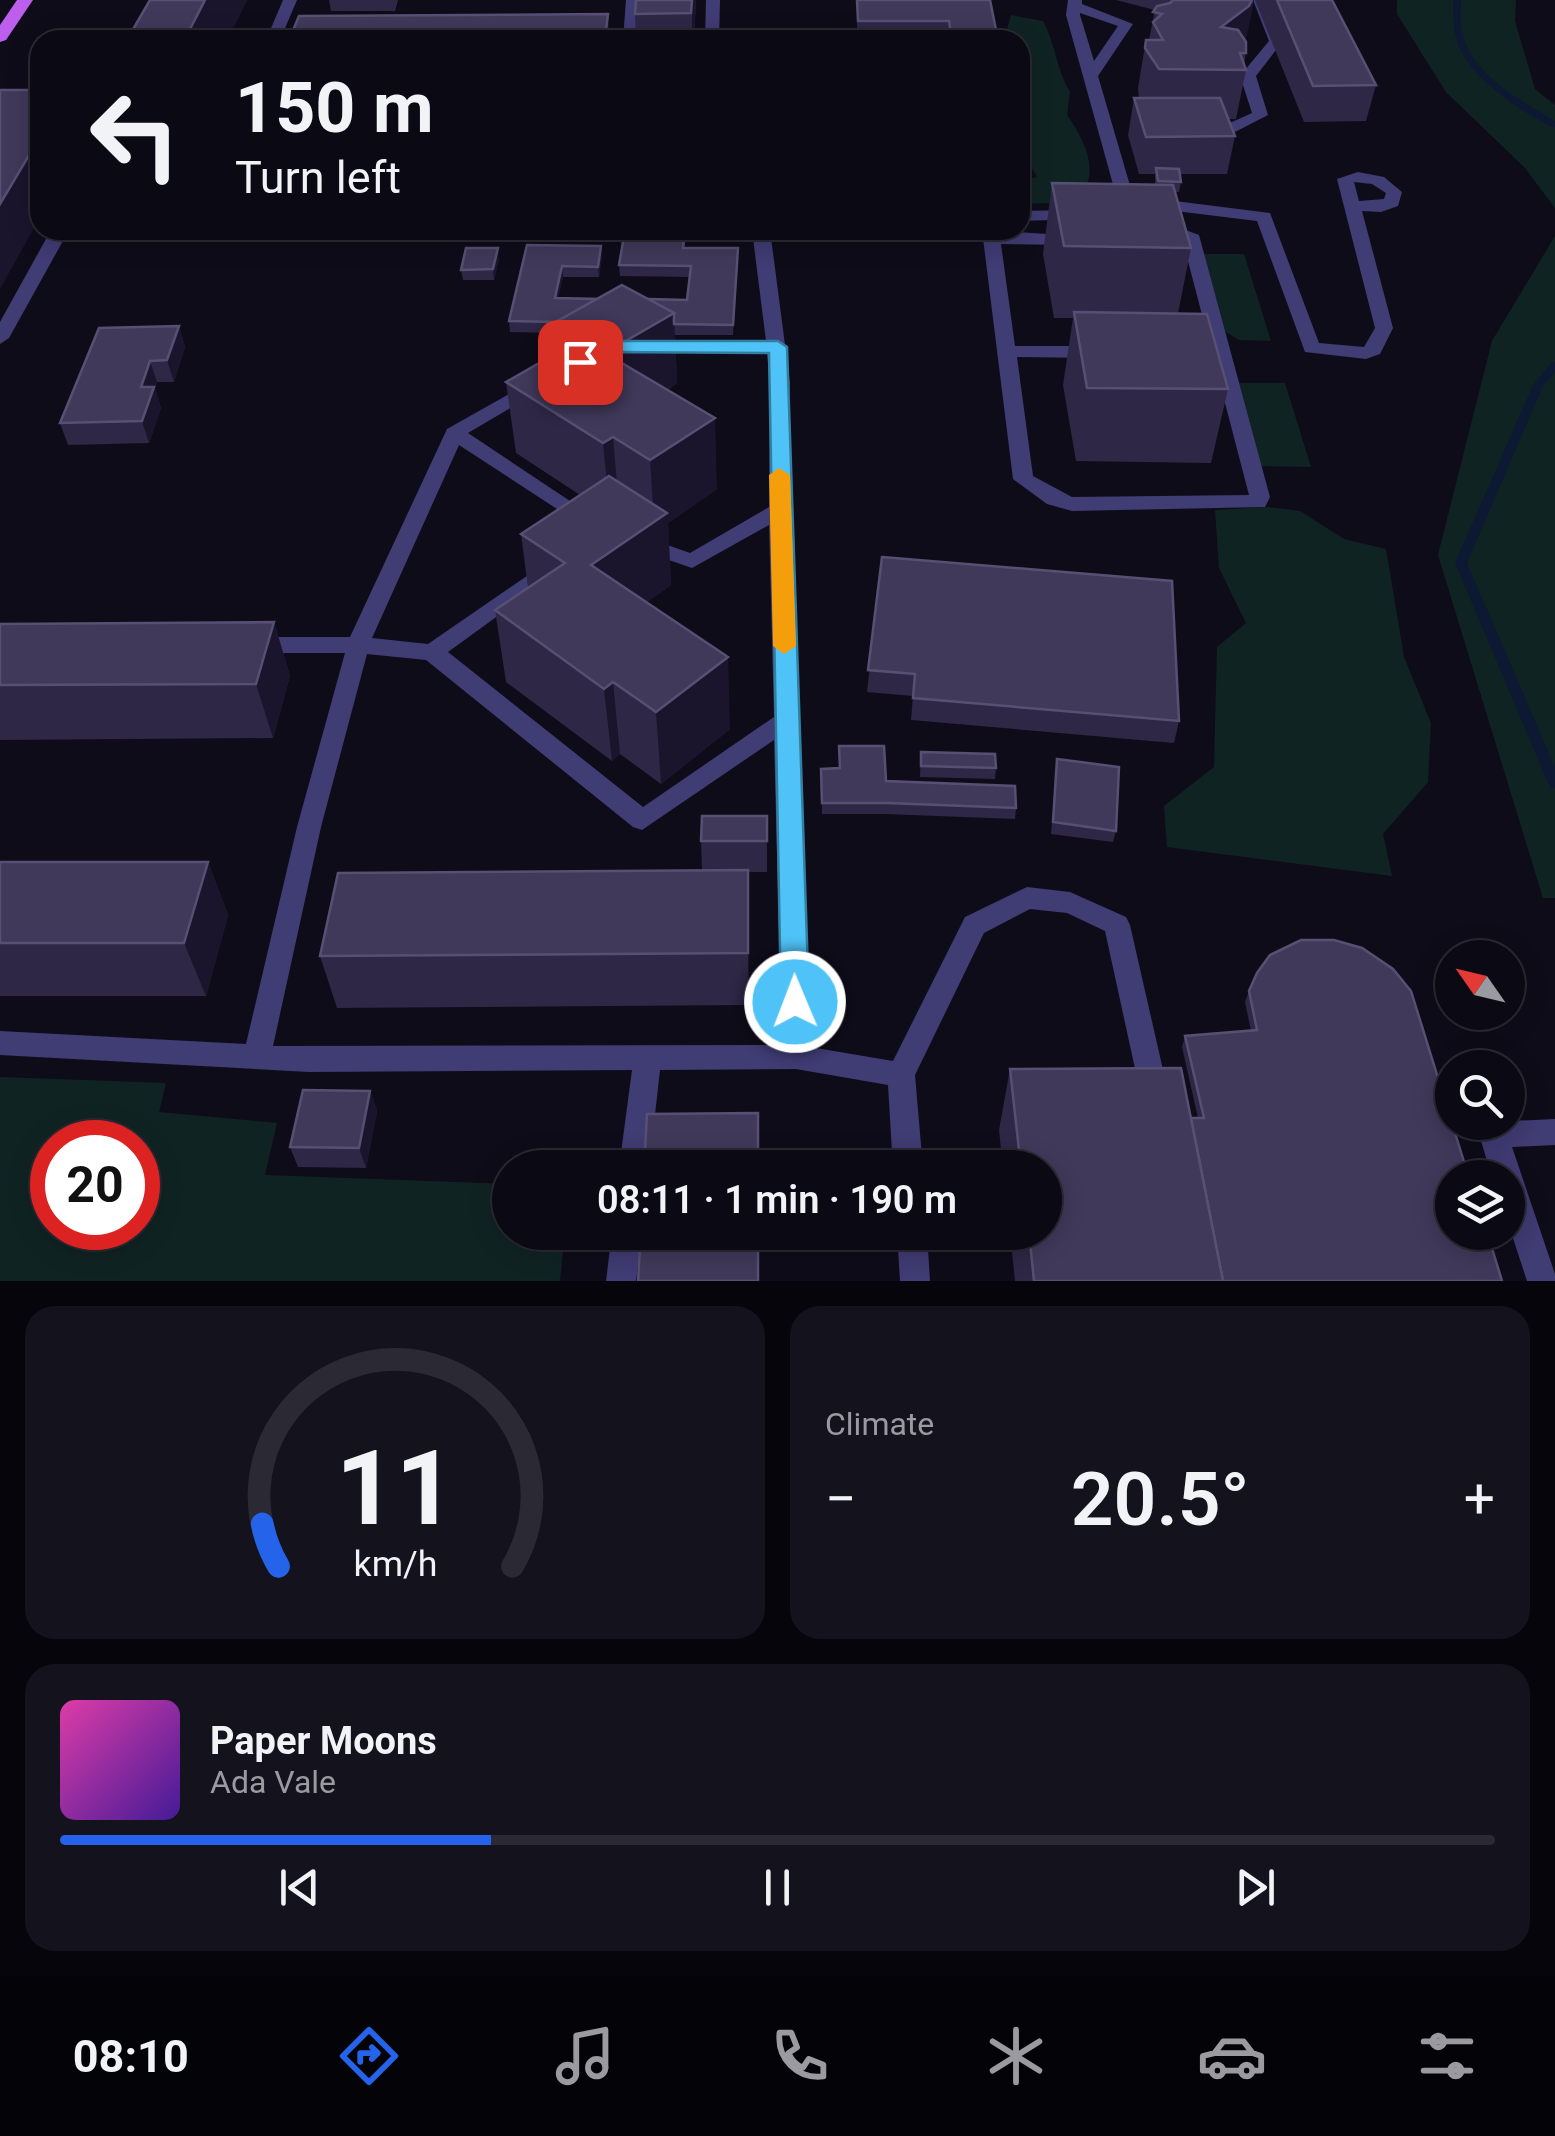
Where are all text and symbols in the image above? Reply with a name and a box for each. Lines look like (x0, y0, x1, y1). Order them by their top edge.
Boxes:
text: 150 m (235, 67, 434, 149)
icon: left (70, 70, 200, 200)
text: Turn left (235, 151, 401, 204)
pin (538, 320, 623, 405)
icon: arrive (553, 335, 608, 390)
north arrow (1435, 940, 1525, 1030)
map controls (1435, 940, 1525, 1250)
position arrow (743, 950, 847, 1054)
button: search (1435, 1050, 1525, 1140)
speed limit sign: 20 (30, 1120, 160, 1250)
button: layers (1435, 1160, 1525, 1250)
text: 08:11 · 1 min · 190 m (597, 1178, 957, 1222)
text: Climate (825, 1405, 934, 1443)
text: 11 (335, 1428, 455, 1549)
text: 20.5° (1071, 1455, 1250, 1543)
text: − (825, 1467, 856, 1531)
text: + (1464, 1467, 1495, 1531)
text: km/h (353, 1543, 437, 1585)
text: Paper Moons (210, 1719, 437, 1763)
text: Ada Vale (210, 1763, 336, 1801)
icon: previous (272, 1860, 327, 1915)
icon: pause (750, 1860, 805, 1915)
icon: next (1228, 1860, 1283, 1915)
icon: directions (334, 2021, 404, 2091)
icon: music (550, 2021, 620, 2091)
icon: phone (765, 2021, 835, 2091)
icon: climate (981, 2021, 1051, 2091)
icon: car (1197, 2021, 1267, 2091)
icon: filters (1412, 2021, 1482, 2091)
text: 08:10 (73, 2030, 189, 2083)

